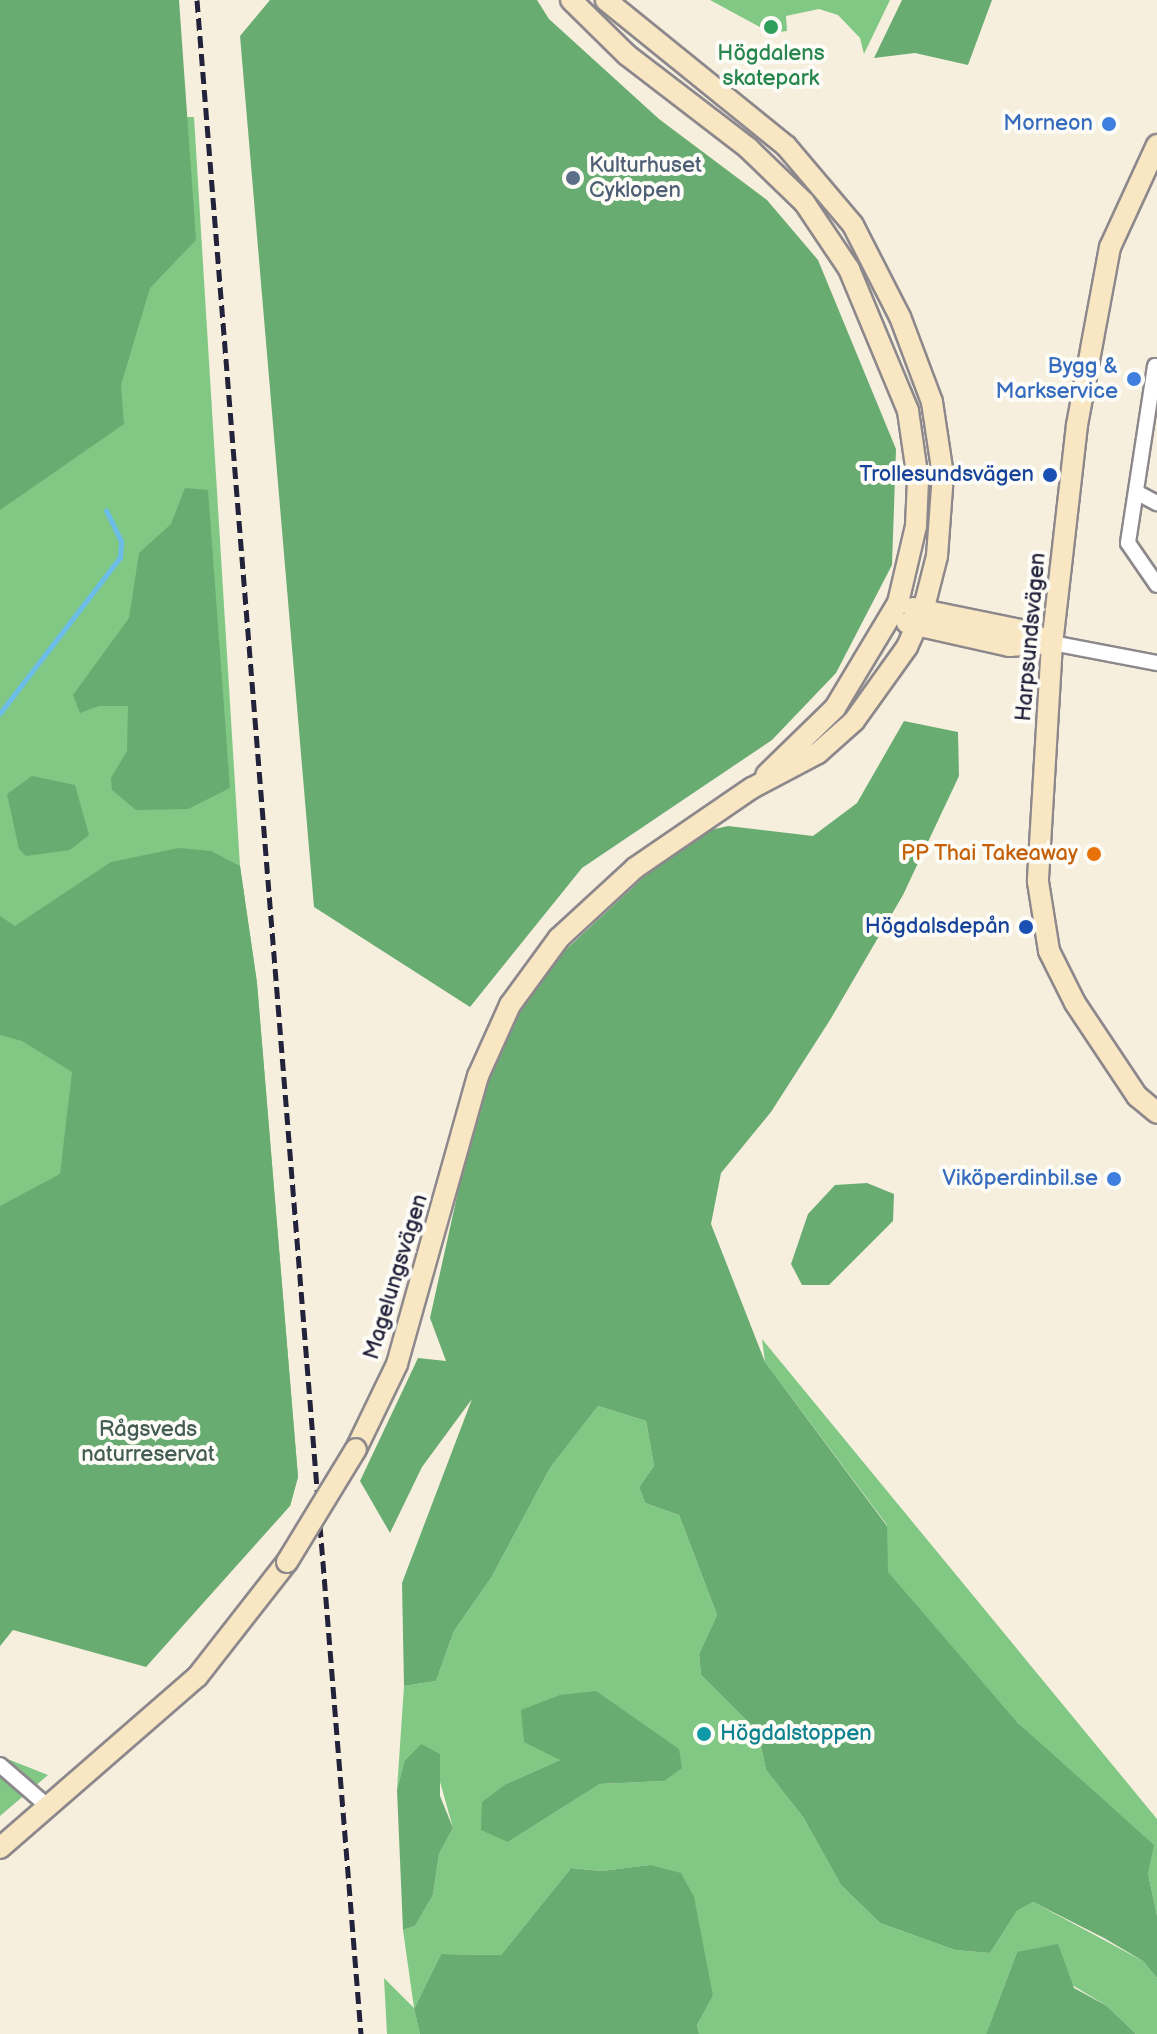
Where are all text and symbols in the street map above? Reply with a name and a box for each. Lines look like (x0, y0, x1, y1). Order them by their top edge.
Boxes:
marker: Högdalens skatepark (762, 18, 780, 36)
place label: Högdalens skatepark (717, 40, 825, 92)
place label: Morneon (1003, 111, 1093, 137)
marker: Morneon (1100, 115, 1118, 133)
place label: Kulturhuset Cyklopen (589, 152, 702, 204)
marker: Kulturhuset Cyklopen (564, 169, 582, 187)
place label: Bygg & Markservice (996, 353, 1118, 404)
marker: Bygg & Markservice (1125, 370, 1143, 388)
place label: Trollesundsvägen (859, 462, 1034, 488)
marker: Trollesundsvägen (1041, 466, 1059, 484)
street label: Harpsundsvägen (1010, 552, 1052, 722)
place label: PP Thai Takeaway (900, 841, 1078, 867)
marker: PP Thai Takeaway (1085, 845, 1103, 863)
place label: Högdalsdepån (865, 914, 1010, 940)
marker: Högdalsdepån (1017, 918, 1035, 936)
place label: Viköperdinbil.se (942, 1166, 1098, 1192)
marker: Viköperdinbil.se (1105, 1170, 1123, 1188)
street label: Magelungsvägen (358, 1191, 434, 1363)
park label: Rågsveds naturreservat (81, 1416, 215, 1468)
place label: Högdalstoppen (720, 1721, 872, 1747)
marker: Högdalstoppen (695, 1725, 713, 1743)

